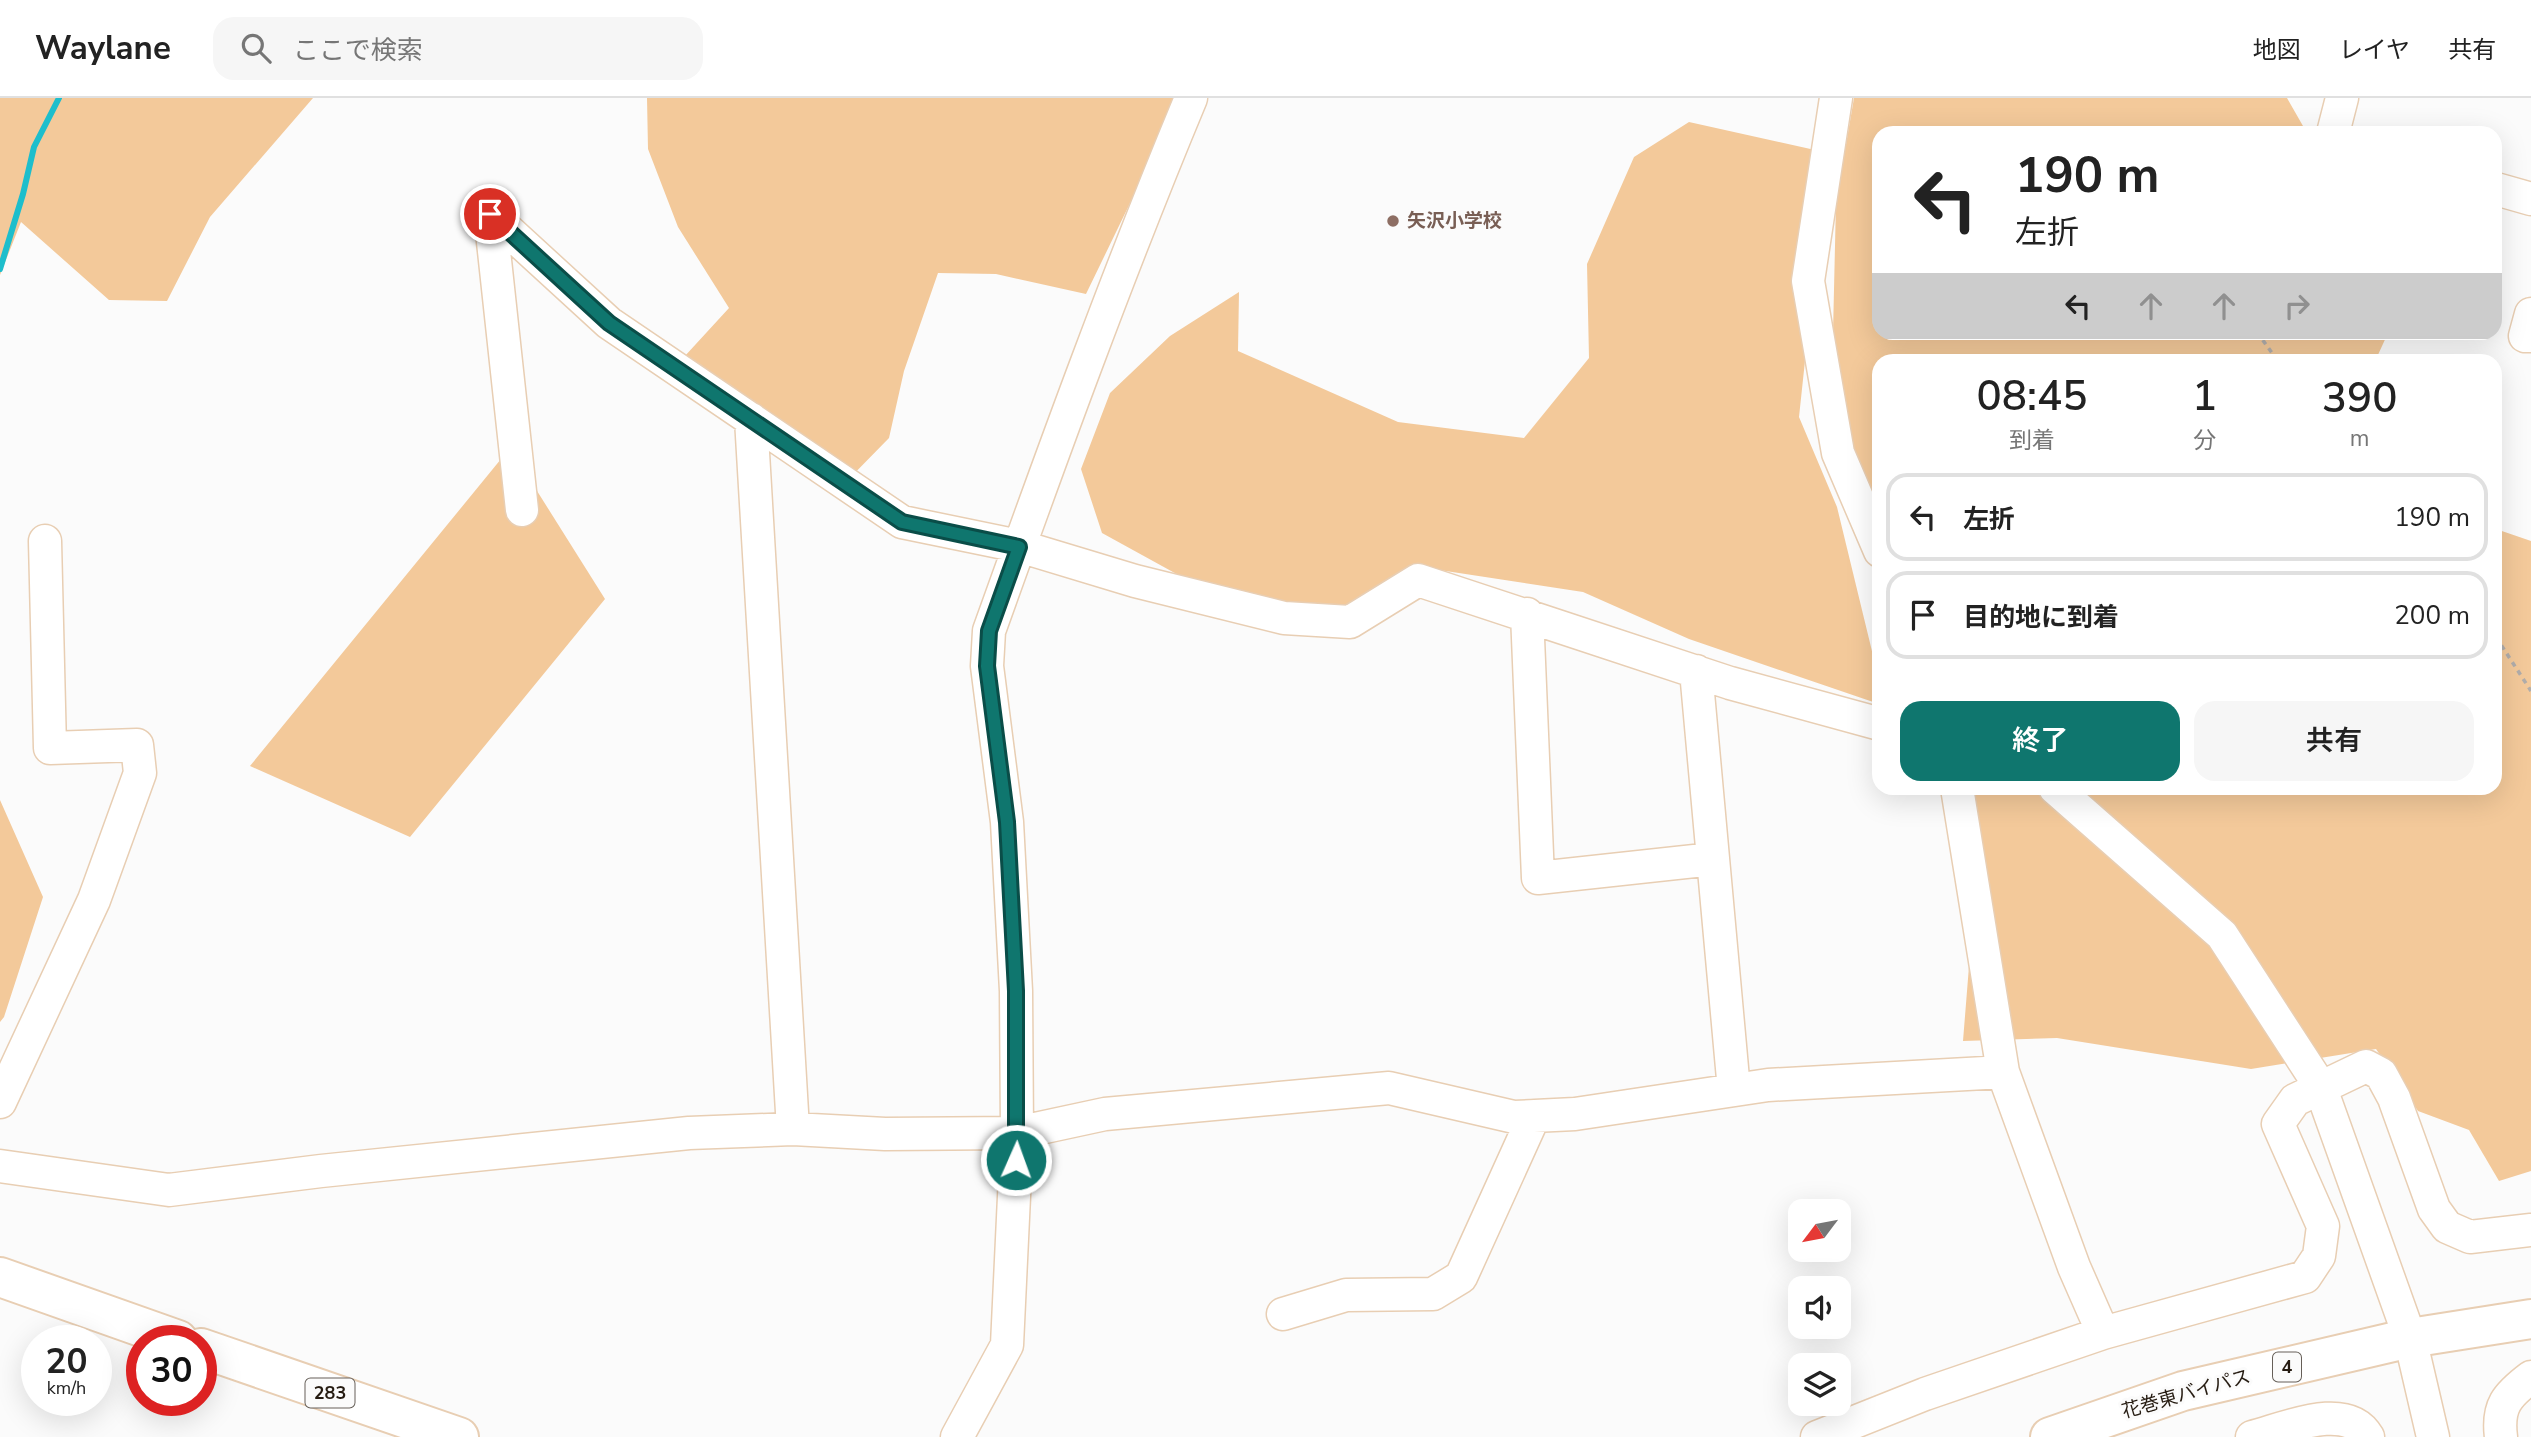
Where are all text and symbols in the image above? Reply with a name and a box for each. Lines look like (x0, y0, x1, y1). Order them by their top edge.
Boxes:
search box (213, 17, 703, 80)
text: Waylane (35, 26, 171, 71)
icon: search (237, 29, 275, 67)
text: ここで検索 (293, 33, 423, 68)
text: 地図 (2253, 34, 2301, 66)
text: レイヤ (2339, 34, 2410, 66)
text: 共有 (2448, 34, 2496, 66)
text: 190 m (2015, 142, 2159, 209)
icon: left (1900, 154, 1991, 245)
pin (460, 184, 520, 244)
icon: arrive (471, 195, 509, 233)
place label: 矢沢小学校 (1407, 208, 1502, 234)
text: 左折 (2015, 211, 2079, 254)
marker: 矢沢小学校 (1385, 213, 1401, 229)
icon: left (2059, 287, 2097, 325)
icon: ahead (2132, 287, 2170, 325)
icon: ahead (2205, 287, 2243, 325)
icon: right (2278, 287, 2316, 325)
text: 08:45 (1977, 368, 2087, 425)
text: 1 (2192, 368, 2217, 425)
text: 390 (2322, 370, 2397, 427)
text: m (2350, 423, 2369, 454)
text: 到着 (2009, 425, 2055, 456)
text: 分 (2193, 425, 2216, 456)
icon: left (1904, 498, 1942, 536)
text: 190 m (2394, 500, 2470, 535)
text: 左折 (1963, 502, 2015, 537)
icon: arrive (1904, 596, 1942, 634)
text: 200 m (2394, 598, 2470, 633)
text: 目的地に到着 (1963, 600, 2119, 635)
button: 終了 (1900, 701, 2180, 781)
button: 共有 (2194, 701, 2474, 781)
position arrow (979, 1123, 1053, 1197)
north arrow (1788, 1199, 1852, 1262)
map controls (1788, 1199, 1851, 1416)
button: sound (1788, 1276, 1851, 1339)
speed limit sign: 30 (126, 1325, 217, 1416)
text: 20 (45, 1338, 88, 1385)
road number: 4 (2273, 1352, 2301, 1382)
button: layers (1788, 1353, 1851, 1416)
street label: 花巻東バイパス (2119, 1363, 2253, 1425)
text: km/h (47, 1376, 86, 1400)
road number: 283 (306, 1378, 354, 1408)

